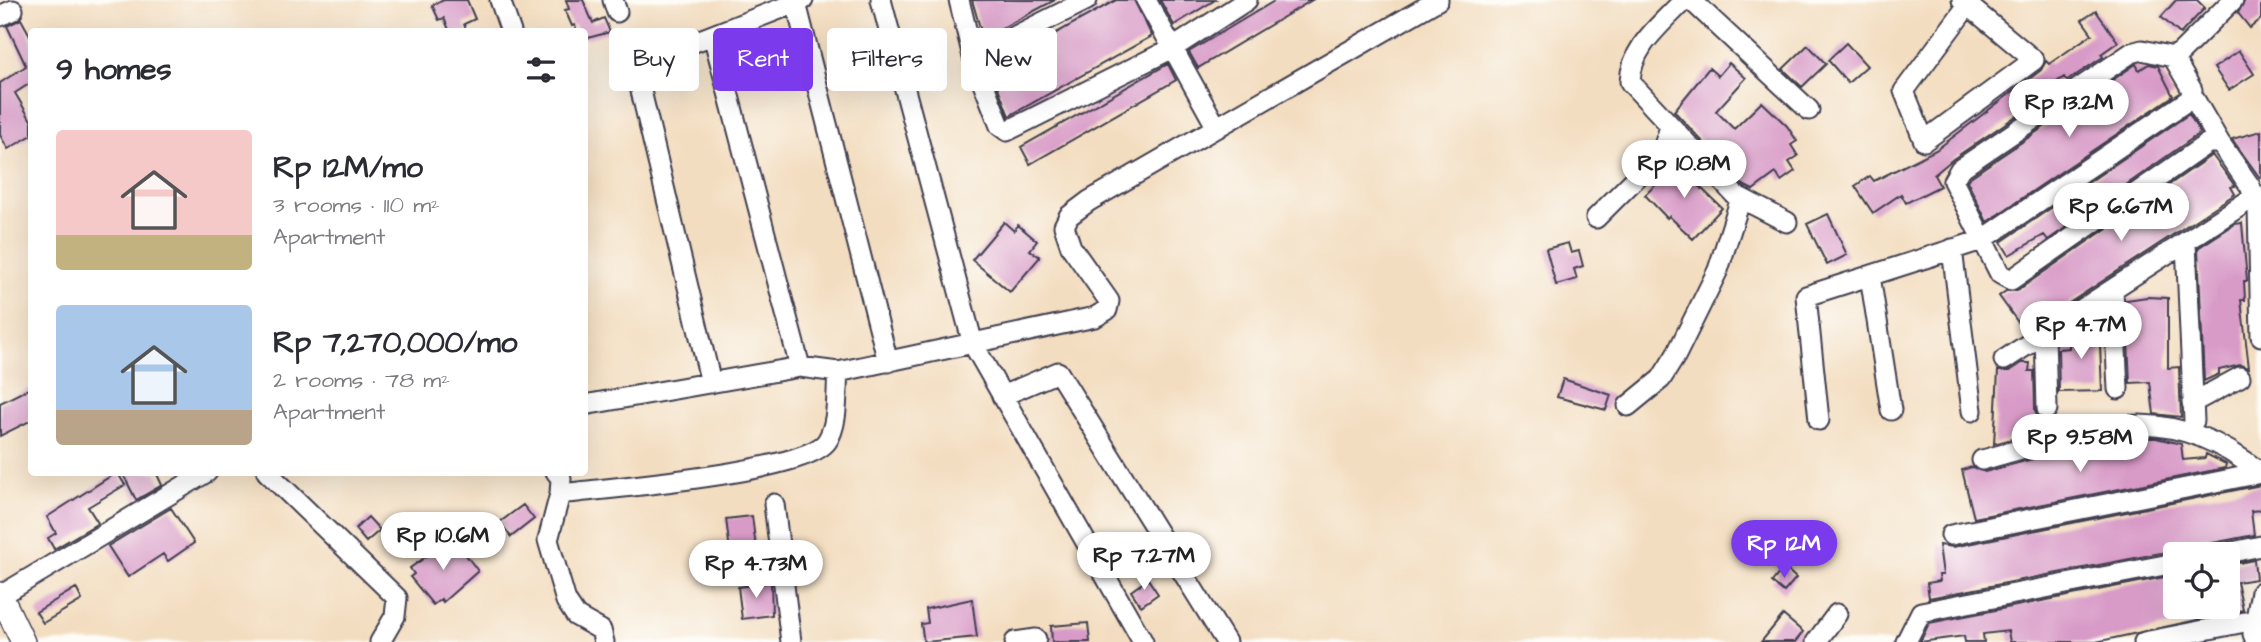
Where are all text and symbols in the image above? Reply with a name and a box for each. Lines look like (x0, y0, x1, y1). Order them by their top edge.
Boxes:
chip: Buy (609, 28, 699, 91)
chip: Rent (713, 28, 813, 91)
chip: Filters (827, 28, 947, 91)
chip: New (961, 28, 1057, 91)
text: 9 homes (56, 49, 171, 91)
icon: filters (522, 51, 560, 89)
pin: Rp 13.2M (1997, 80, 2141, 139)
text: Rp 13.2M (2025, 86, 2113, 118)
pin: Rp 10.8M (1612, 140, 1756, 200)
text: Rp 12M/mo (273, 147, 423, 189)
text: Rp 10.8M (1637, 147, 1731, 179)
icon: home (112, 158, 196, 242)
pin: Rp 6.67M (2049, 184, 2193, 243)
text: 3 rooms · 110 m² (273, 189, 440, 221)
text: Rp 6.67M (2069, 190, 2173, 222)
text: Apartment (273, 221, 385, 253)
pin: Rp 4.7M (2016, 302, 2146, 361)
text: Rp 4.7M (2036, 308, 2126, 340)
text: Rp 7,270,000/mo (273, 322, 517, 364)
icon: home (112, 333, 196, 417)
text: 2 rooms · 78 m² (273, 364, 450, 396)
text: Apartment (273, 396, 385, 428)
pin: Rp 9.58M (2008, 414, 2152, 474)
text: Rp 9.58M (2028, 421, 2132, 453)
pin: Rp 10.6M (371, 512, 515, 572)
text: Rp 10.6M (397, 519, 489, 551)
pin: Rp 12M (1727, 520, 1841, 580)
text: Rp 12M (1747, 527, 1821, 559)
pin: Rp 7.27M (1072, 532, 1216, 592)
text: Rp 7.27M (1093, 539, 1195, 571)
pin: Rp 4.73M (684, 540, 828, 600)
map controls (2163, 542, 2240, 619)
button: locate (2163, 542, 2240, 619)
text: Rp 4.73M (705, 547, 807, 579)

